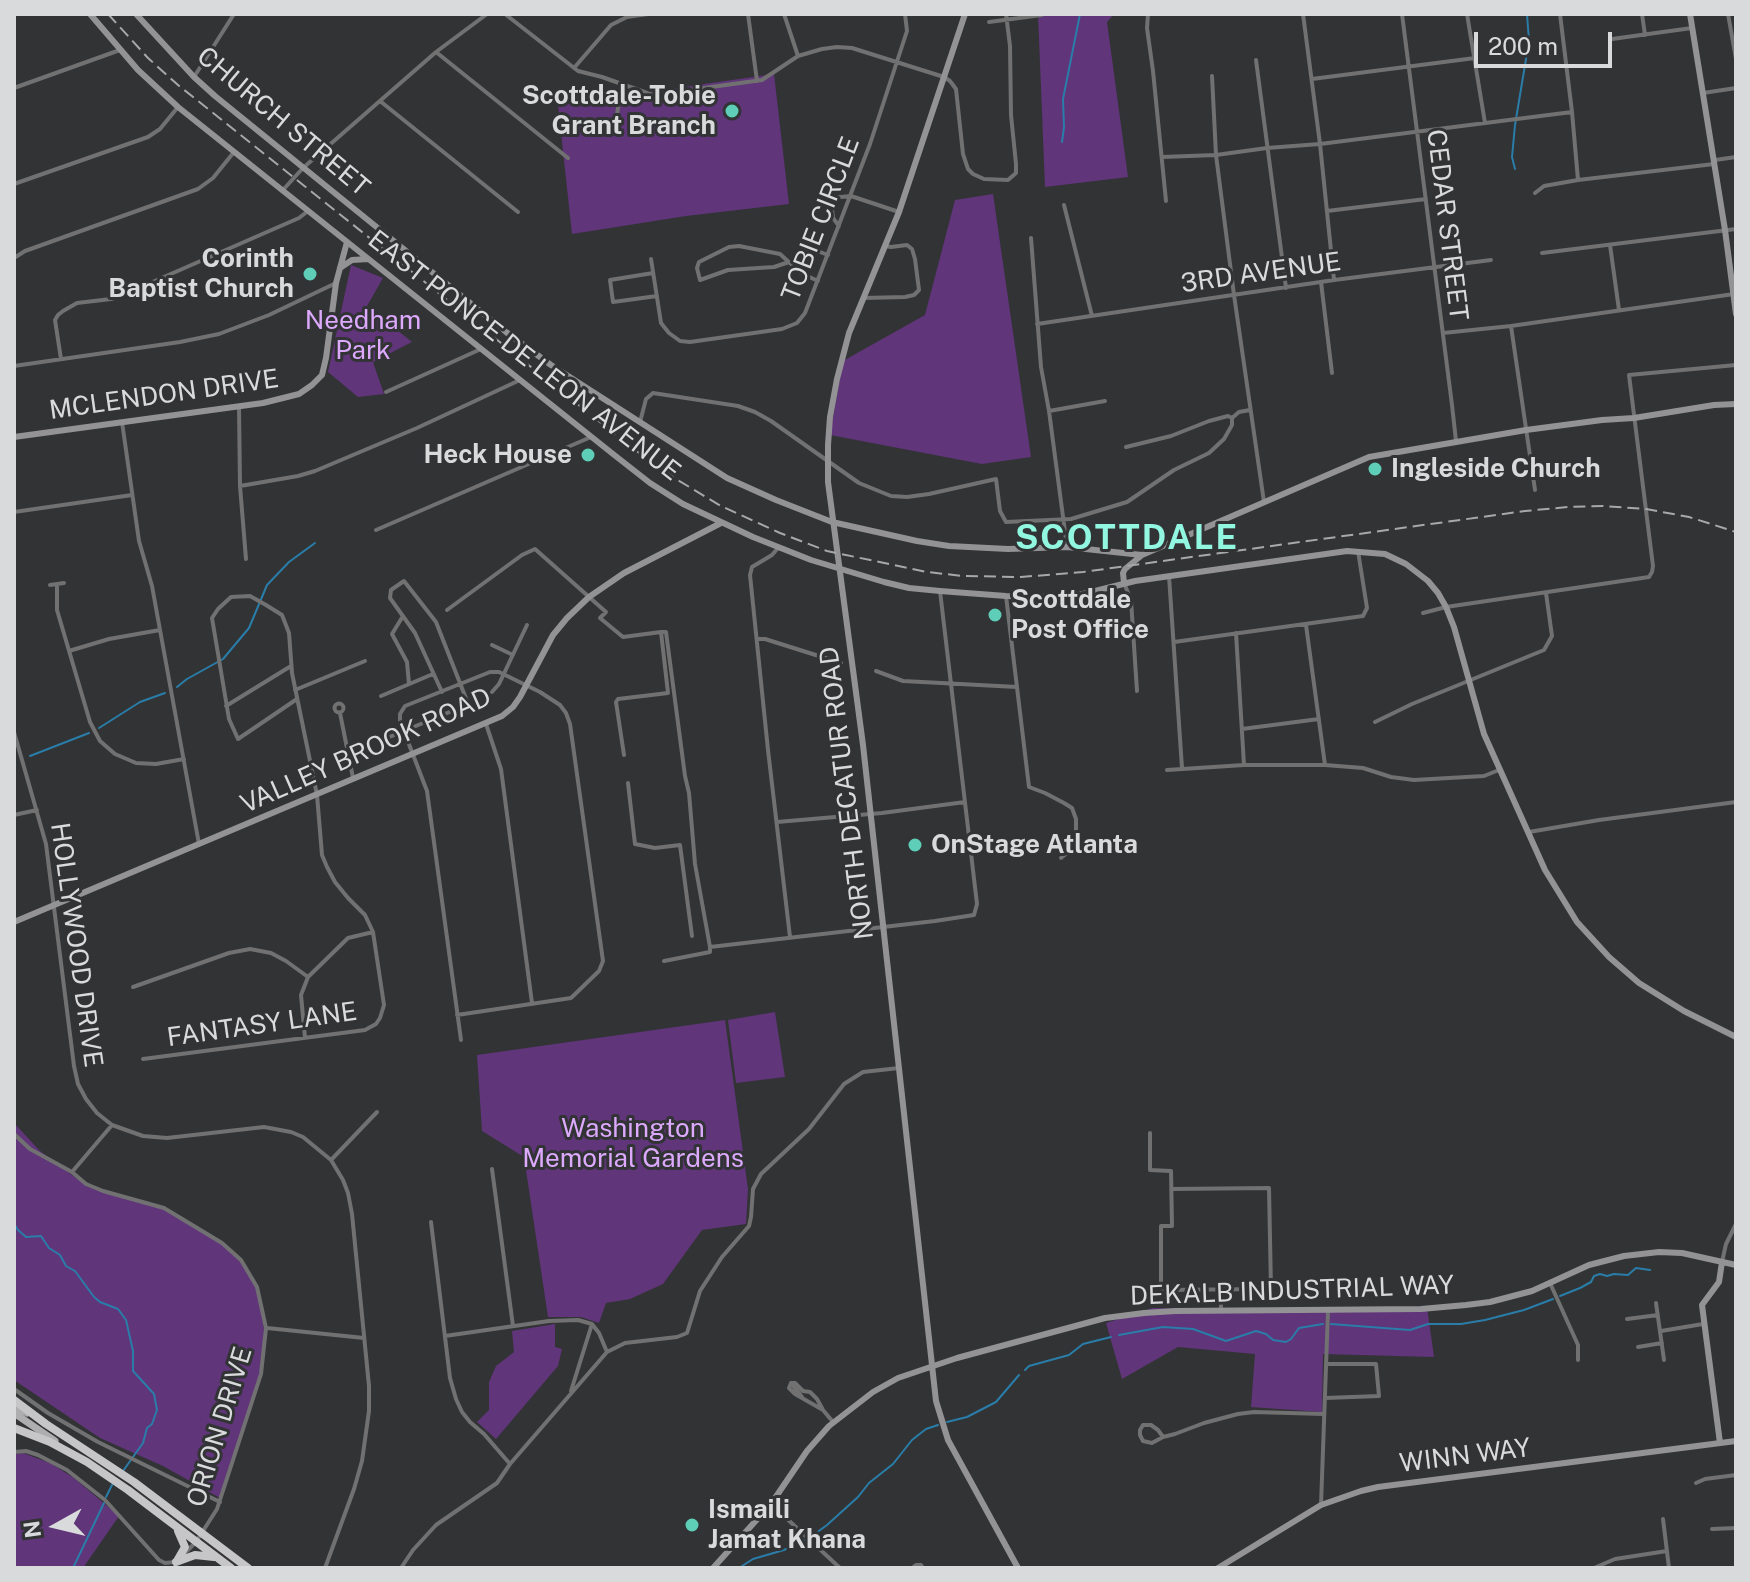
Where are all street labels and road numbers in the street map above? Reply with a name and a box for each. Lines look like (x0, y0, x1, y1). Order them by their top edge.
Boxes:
street label: CHURCH STREET (190, 41, 376, 203)
street label: CEDAR STREET (1420, 128, 1474, 322)
street label: TOBIE CIRCLE (775, 132, 867, 306)
street label: EAST PONCE DE LEON AVENUE (361, 224, 687, 488)
street label: 3RD AVENUE (1179, 246, 1343, 300)
street label: MCLENDON DRIVE (47, 363, 281, 427)
street label: NORTH DECATUR ROAD (814, 645, 880, 941)
street label: VALLEY BROOK ROAD (236, 682, 496, 820)
street label: HOLLYWOOD DRIVE (43, 821, 109, 1069)
street label: FANTASY LANE (165, 996, 359, 1054)
street label: DEKALB INDUSTRIAL WAY (1129, 1270, 1455, 1312)
street label: ORION DRIVE (181, 1343, 259, 1511)
street label: WINN WAY (1398, 1432, 1532, 1480)

